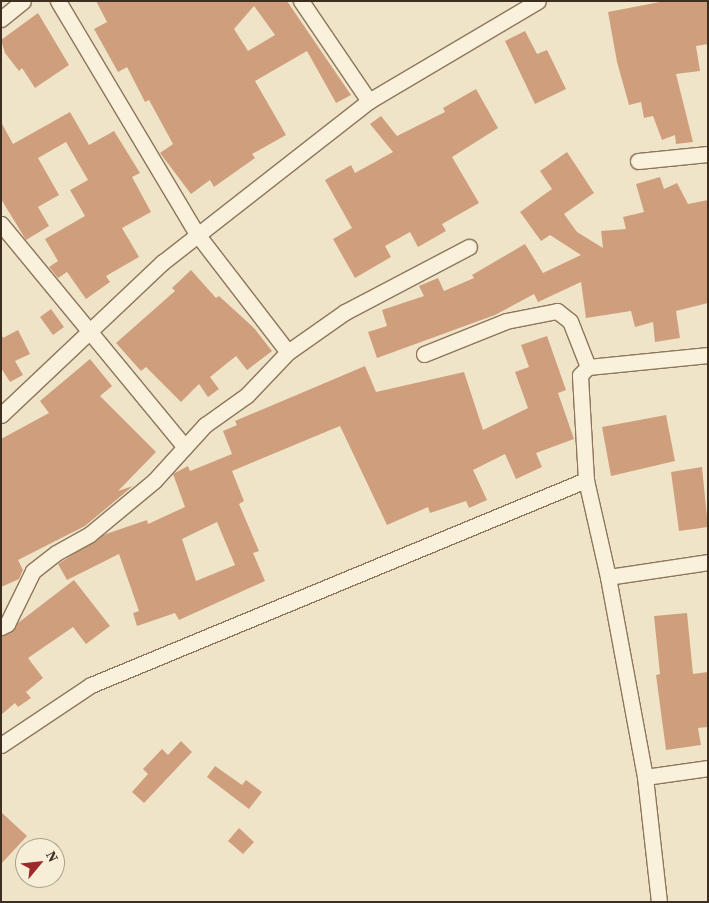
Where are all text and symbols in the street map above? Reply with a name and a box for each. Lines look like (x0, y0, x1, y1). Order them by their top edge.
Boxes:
north arrow (15, 838, 65, 888)
text: N (41, 847, 64, 866)

